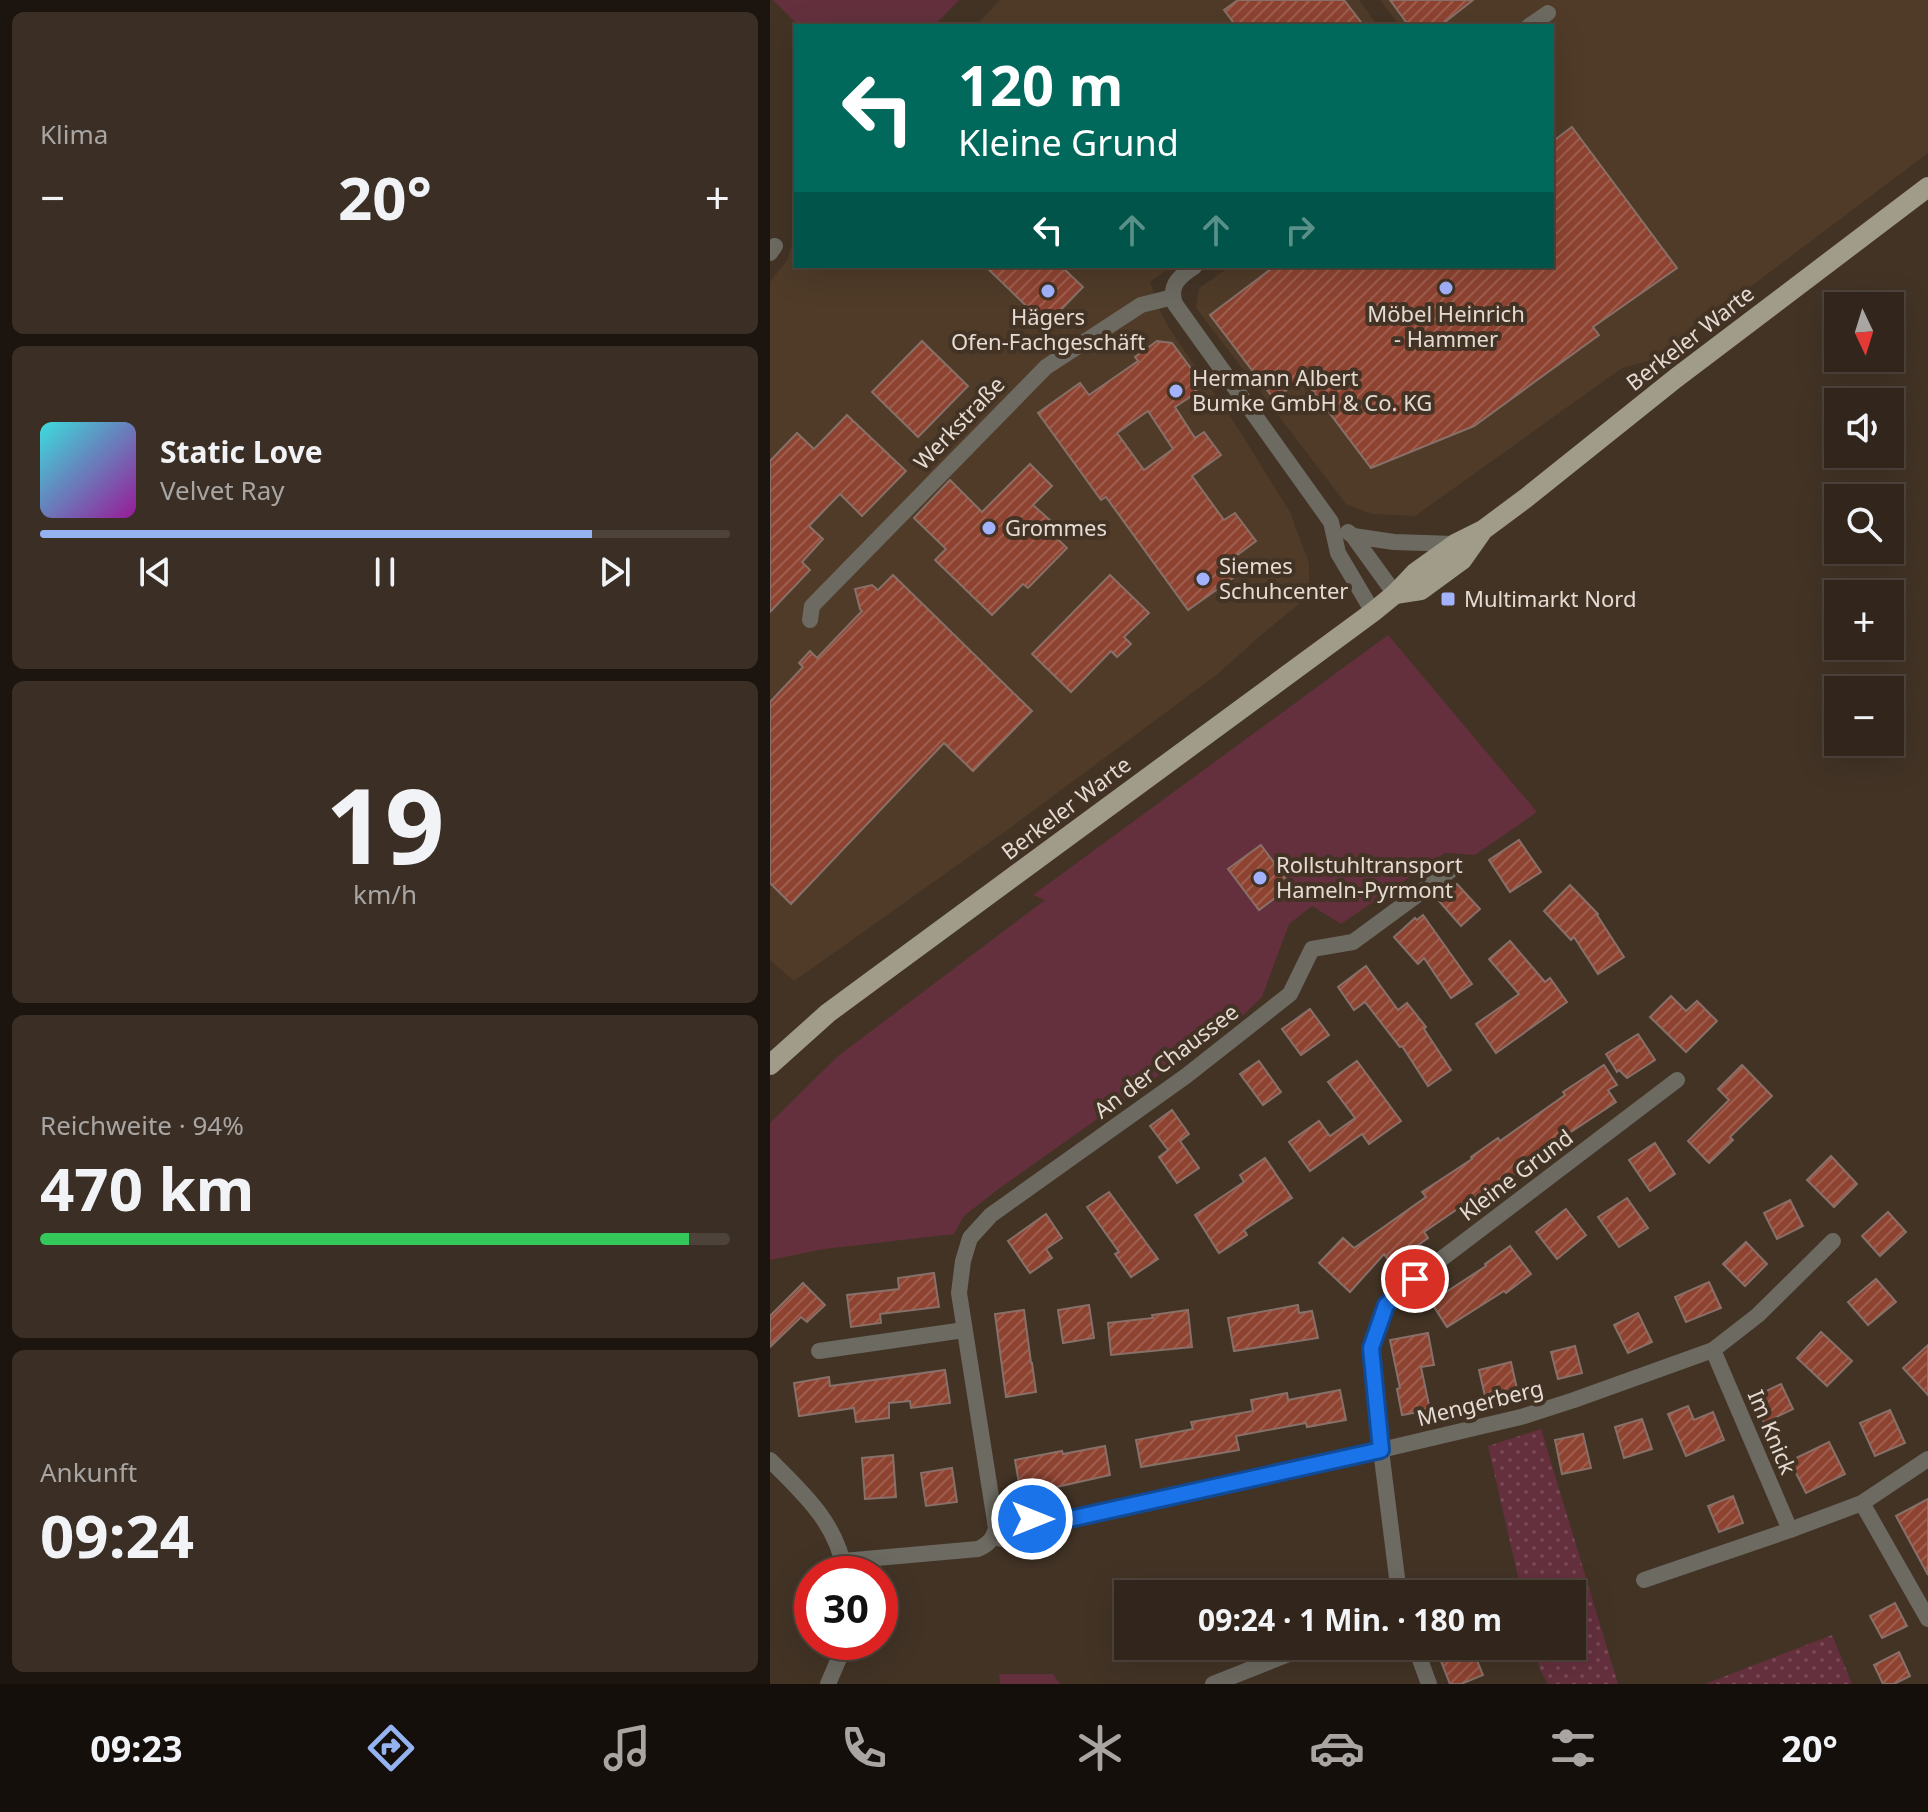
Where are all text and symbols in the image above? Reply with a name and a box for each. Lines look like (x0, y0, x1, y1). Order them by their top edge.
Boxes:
text: 120 m (958, 46, 1123, 122)
icon: left (826, 56, 930, 160)
text: Klima (40, 116, 108, 152)
text: Kleine Grund (958, 118, 1179, 167)
text: 20° (338, 156, 432, 238)
text: − (40, 167, 65, 227)
text: + (705, 167, 730, 227)
icon: left (1026, 208, 1070, 252)
icon: ahead (1110, 208, 1154, 252)
icon: ahead (1194, 208, 1238, 252)
icon: right (1278, 208, 1322, 252)
street label: Berkeler Warte (1619, 278, 1760, 397)
marker: Möbel Heinrich - Hammer (1437, 279, 1455, 297)
marker: Hägers Ofen-Fachgeschäft (1039, 282, 1057, 300)
north arrow (1824, 292, 1904, 372)
map controls (1824, 292, 1904, 756)
place label: Möbel Heinrich - Hammer (1367, 298, 1525, 353)
place label: Hägers Ofen-Fachgeschäft (951, 301, 1145, 356)
place label: Hermann Albert Bumke GmbH & Co. KG (1192, 362, 1432, 417)
street label: Werkstraße (906, 369, 1010, 476)
marker: Hermann Albert Bumke GmbH & Co. KG (1167, 382, 1185, 400)
button: sound (1824, 388, 1904, 468)
text: Static Love (160, 431, 323, 472)
text: Velvet Ray (160, 472, 285, 508)
button: search (1824, 484, 1904, 564)
place label: Grommes (1005, 512, 1107, 542)
marker: Grommes (980, 519, 998, 537)
icon: previous (133, 550, 177, 594)
icon: pause (363, 550, 407, 594)
icon: next (593, 550, 637, 594)
place label: Siemes Schuhcenter (1219, 550, 1348, 605)
marker: Siemes Schuhcenter (1194, 570, 1212, 588)
button: + (1824, 580, 1904, 660)
place label: Multimarkt Nord (1464, 583, 1636, 613)
marker: Multimarkt Nord (1439, 590, 1457, 608)
button: − (1824, 676, 1904, 756)
street label: Berkeler Warte (995, 749, 1136, 866)
text: 19 (326, 753, 444, 894)
place label: Rollstuhltransport Hameln-Pyrmont (1276, 849, 1463, 904)
marker: Rollstuhltransport Hameln-Pyrmont (1251, 869, 1269, 887)
text: km/h (353, 876, 417, 912)
street label: An der Chaussee (1087, 996, 1244, 1124)
text: Reichweite · 94% (40, 1107, 244, 1143)
street label: Kleine Grund (1452, 1122, 1578, 1227)
text: 470 km (40, 1147, 254, 1229)
pin (1381, 1245, 1449, 1313)
icon: arrive (1393, 1257, 1437, 1301)
street label: Mengerberg (1413, 1372, 1546, 1432)
street label: Im Knick (1742, 1385, 1804, 1479)
text: Ankunft (40, 1454, 137, 1490)
position arrow (990, 1477, 1074, 1561)
text: 09:24 (40, 1494, 194, 1576)
speed limit sign: 30 (794, 1556, 898, 1660)
text: 09:24 · 1 Min. · 180 m (1198, 1599, 1502, 1640)
icon: directions (363, 1720, 419, 1776)
icon: music (599, 1720, 655, 1776)
icon: phone (836, 1720, 892, 1776)
icon: climate (1072, 1720, 1128, 1776)
icon: car (1309, 1720, 1365, 1776)
icon: filters (1545, 1720, 1601, 1776)
text: 09:23 (90, 1724, 183, 1773)
text: 20° (1781, 1724, 1838, 1773)

